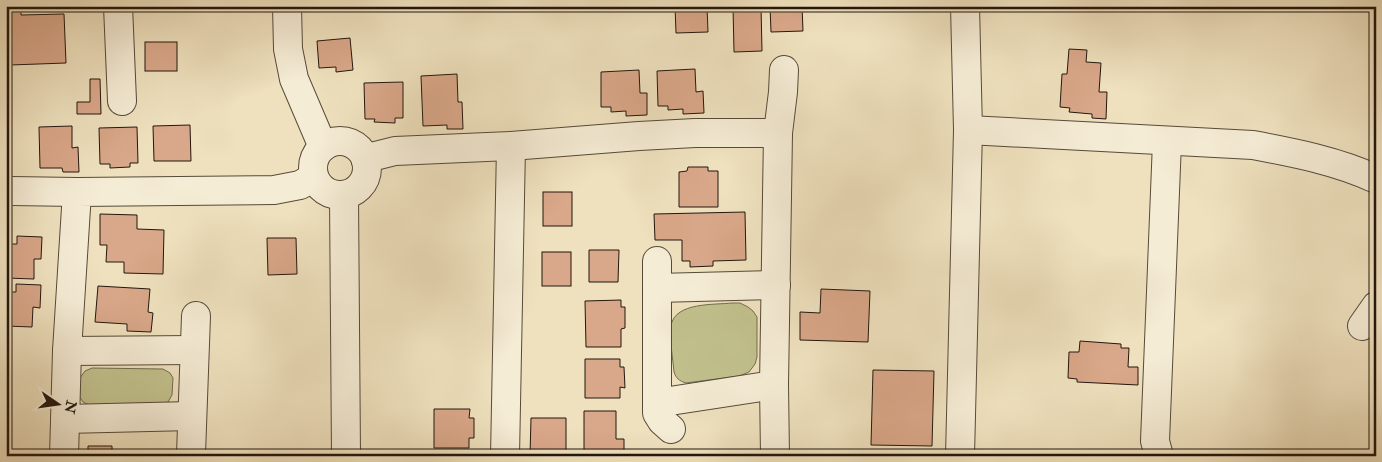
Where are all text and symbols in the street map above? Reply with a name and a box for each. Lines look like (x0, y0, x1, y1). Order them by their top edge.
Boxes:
north arrow (32, 380, 82, 430)
text: N (60, 398, 80, 415)

